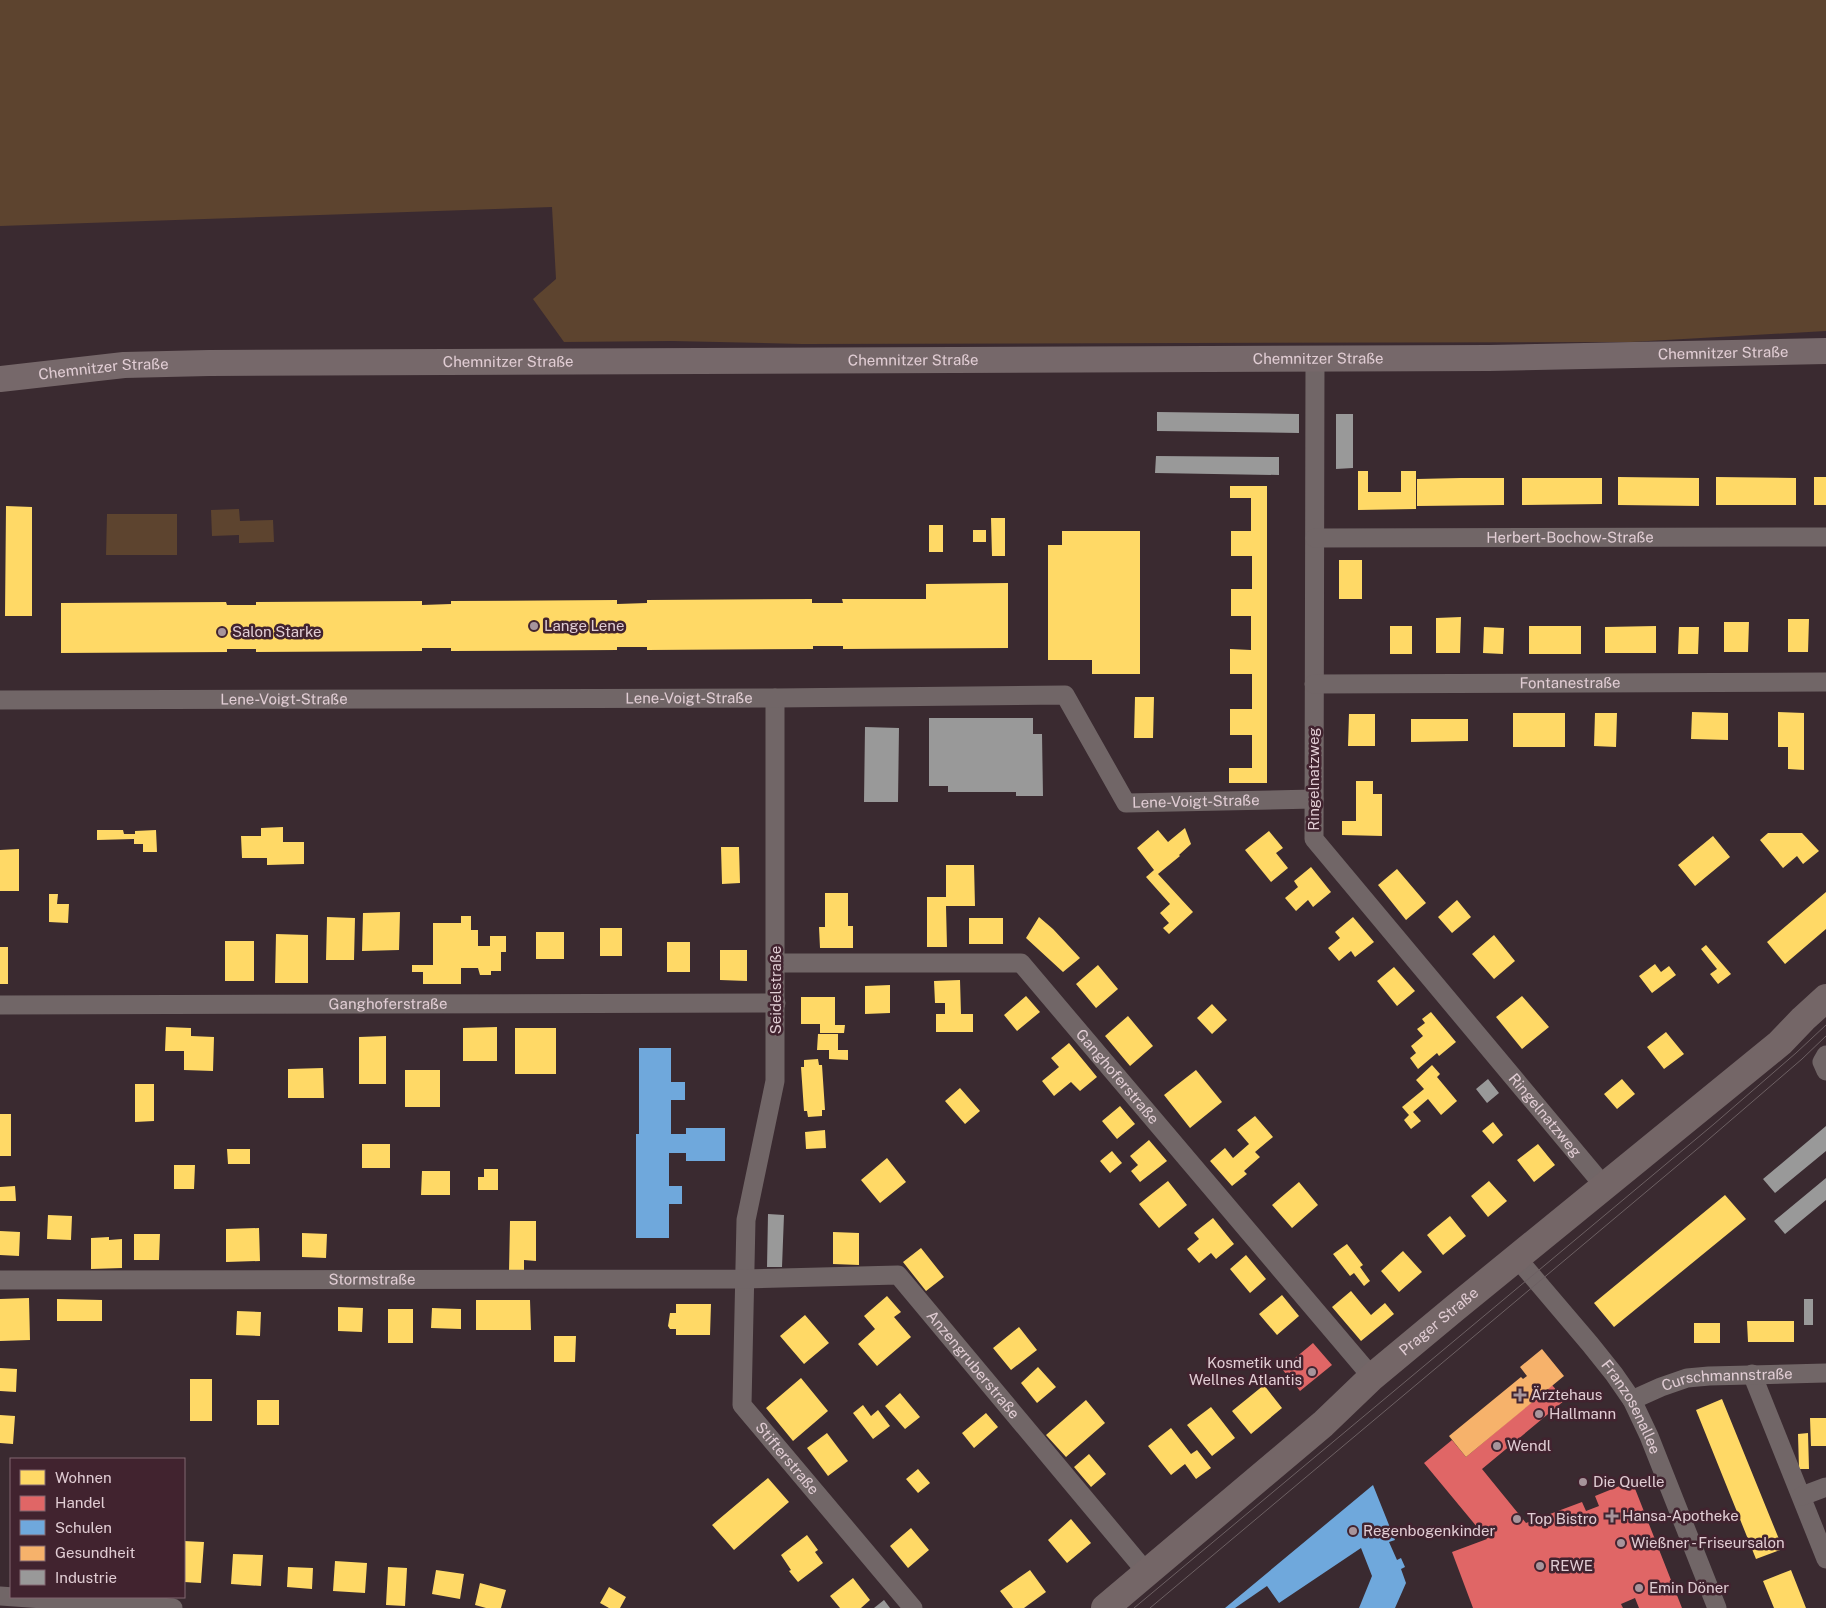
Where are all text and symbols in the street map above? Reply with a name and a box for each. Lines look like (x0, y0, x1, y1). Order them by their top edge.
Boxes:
street label: Chemnitzer Straße (1658, 343, 1789, 362)
street label: Chemnitzer Straße (1253, 349, 1384, 367)
street label: Chemnitzer Straße (848, 351, 979, 369)
street label: Chemnitzer Straße (443, 353, 574, 370)
street label: Chemnitzer Straße (37, 355, 169, 383)
street label: Herbert-Bochow-Straße (1486, 528, 1654, 546)
place label: Lange Lene (544, 617, 625, 634)
marker: Lange Lene (528, 620, 540, 632)
place label: Salon Starke (232, 623, 322, 640)
marker: Salon Starke (216, 626, 228, 638)
street label: Fontanestraße (1519, 674, 1621, 691)
street label: Lene-Voigt-Straße (625, 689, 753, 706)
street label: Lene-Voigt-Straße (220, 690, 348, 707)
street label: Ringelnatzweg (1305, 727, 1322, 831)
street label: Lene-Voigt-Straße (1132, 791, 1260, 811)
street label: Seidelstraße (767, 946, 784, 1034)
street label: Ganghoferstraße (329, 995, 447, 1012)
street label: Ganghoferstraße (1073, 1026, 1163, 1127)
street label: Ringelnatzweg (1506, 1070, 1585, 1160)
street label: Stormstraße (328, 1270, 416, 1288)
street label: Prager Straße (1396, 1284, 1481, 1359)
street label: Anzengruberstraße (923, 1307, 1023, 1422)
place label: Kosmetik und Wellnes Atlantis (1189, 1354, 1302, 1388)
street label: Franzosenallee (1598, 1356, 1664, 1456)
street label: Curschmannstraße (1659, 1365, 1793, 1394)
marker: Kosmetik und Wellnes Atlantis (1306, 1366, 1318, 1378)
place label: Ärztehaus (1531, 1385, 1602, 1403)
marker: Ärztehaus (1513, 1388, 1527, 1402)
place label: Hallmann (1549, 1405, 1616, 1422)
marker: Hallmann (1533, 1408, 1545, 1420)
street label: Stifterstraße (752, 1419, 823, 1498)
place label: Wendl (1507, 1437, 1551, 1454)
marker: Wendl (1491, 1440, 1503, 1452)
legend (10, 1458, 185, 1598)
text: Wohnen (55, 1469, 112, 1486)
place label: Die Quelle (1593, 1473, 1665, 1490)
marker: Die Quelle (1577, 1476, 1589, 1488)
text: Handel (55, 1494, 105, 1511)
place label: Hansa-Apotheke (1622, 1507, 1739, 1524)
place label: Top Bistro (1527, 1510, 1597, 1527)
marker: Hansa-Apotheke (1606, 1510, 1618, 1522)
marker: Top Bistro (1511, 1513, 1523, 1525)
text: Schulen (55, 1519, 112, 1536)
place label: Regenbogenkinder (1363, 1522, 1496, 1539)
marker: Regenbogenkinder (1347, 1525, 1359, 1537)
place label: Wießner - Friseursalon (1631, 1534, 1785, 1551)
marker: Wießner - Friseursalon (1615, 1537, 1627, 1549)
text: Gesundheit (55, 1544, 135, 1561)
place label: REWE (1550, 1557, 1593, 1574)
marker: REWE (1534, 1560, 1546, 1572)
text: Industrie (55, 1569, 117, 1586)
place label: Emin Döner (1649, 1579, 1729, 1596)
marker: Emin Döner (1633, 1582, 1645, 1594)

